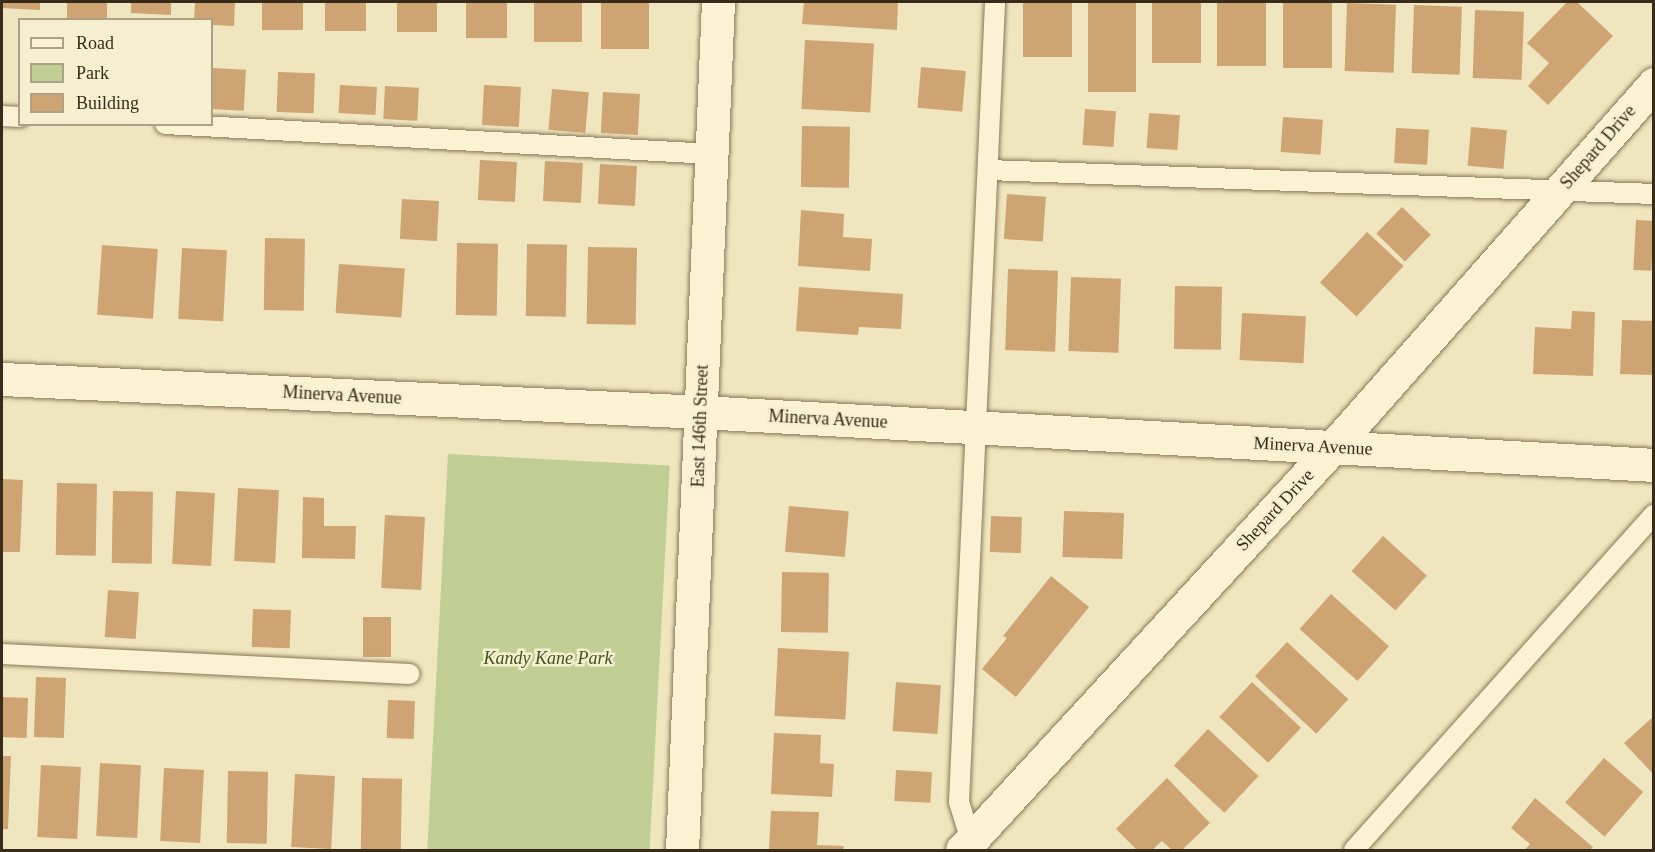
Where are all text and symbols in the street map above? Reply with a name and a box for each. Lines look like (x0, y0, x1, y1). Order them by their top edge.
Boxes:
legend (18, 18, 213, 126)
text: Road (76, 33, 114, 53)
text: Park (76, 63, 109, 83)
text: Building (76, 93, 139, 113)
street label: Shepard Drive (1556, 100, 1640, 194)
street label: East 146th Street (687, 364, 713, 488)
street label: Minerva Avenue (281, 381, 403, 409)
street label: Minerva Avenue (767, 405, 889, 433)
street label: Minerva Avenue (1252, 432, 1374, 460)
street label: Shepard Drive (1231, 464, 1319, 556)
park label: Kandy Kane Park (484, 647, 612, 669)

